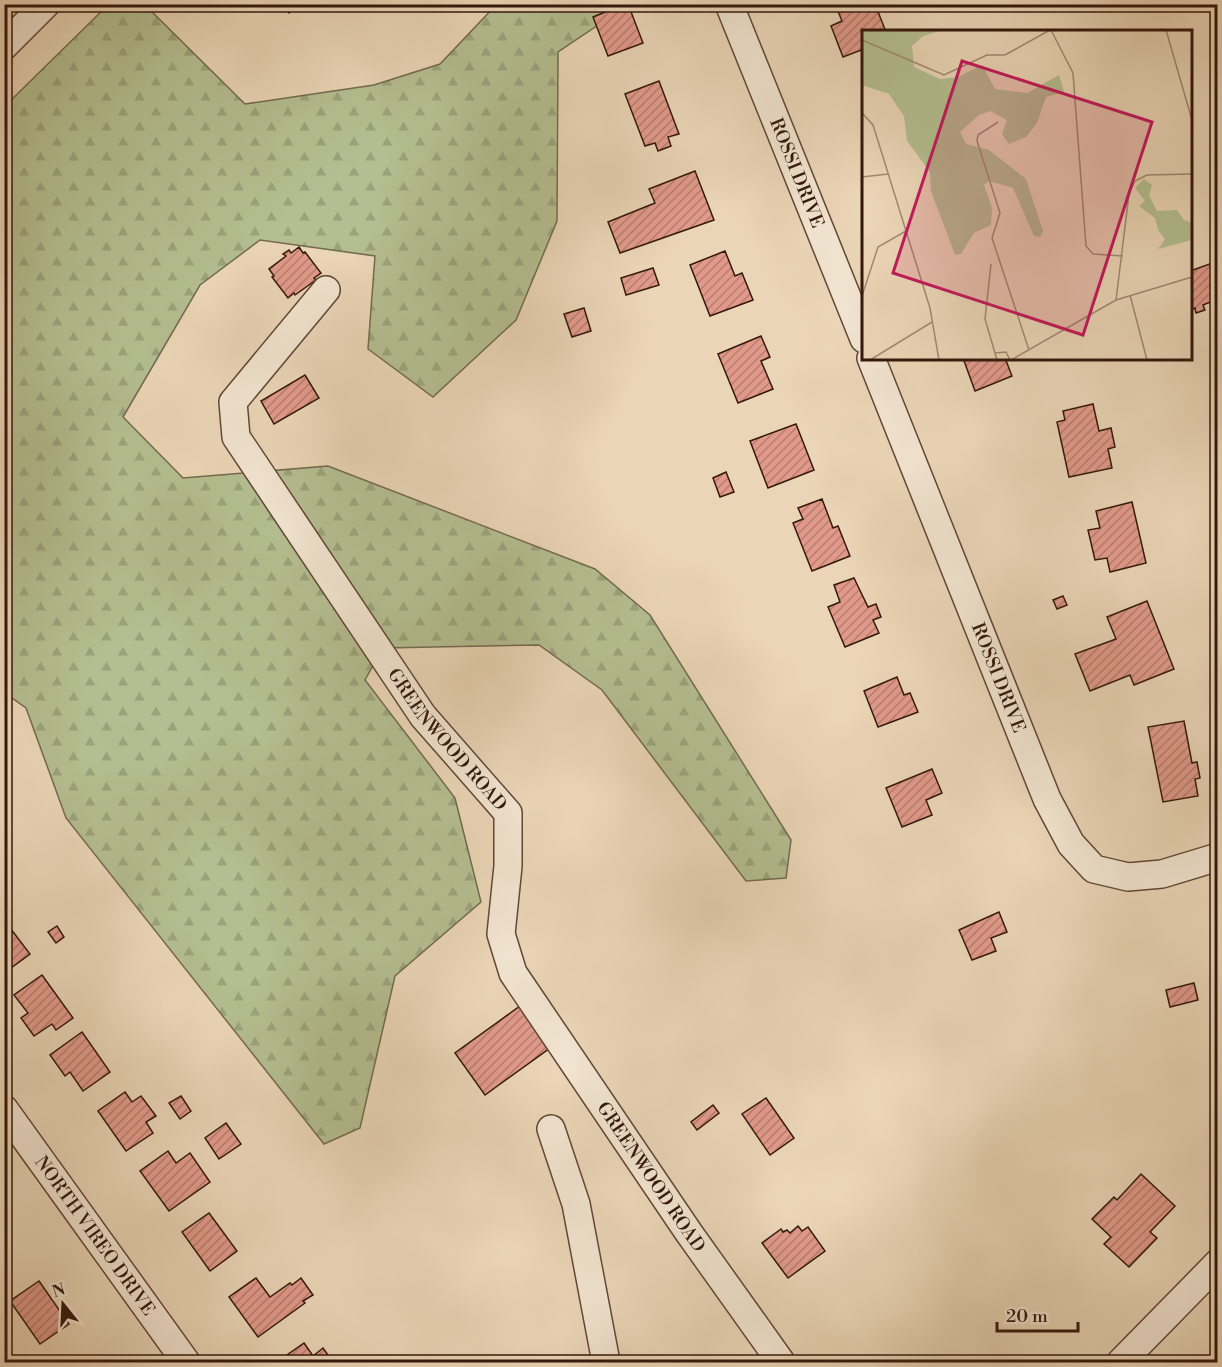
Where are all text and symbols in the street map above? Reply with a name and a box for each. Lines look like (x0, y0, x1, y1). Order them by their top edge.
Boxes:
inset map (862, 30, 1192, 360)
street label: ROSSI DRIVE (764, 115, 829, 231)
street label: ROSSI DRIVE (966, 619, 1030, 736)
street label: GREENWOOD ROAD (382, 664, 512, 816)
street label: GREENWOOD ROAD (591, 1097, 710, 1257)
street label: NORTH VIREO DRIVE (30, 1152, 160, 1320)
north arrow (33, 1274, 93, 1334)
scale bar (997, 1295, 1078, 1333)
text: 20 m (1006, 1305, 1048, 1328)

